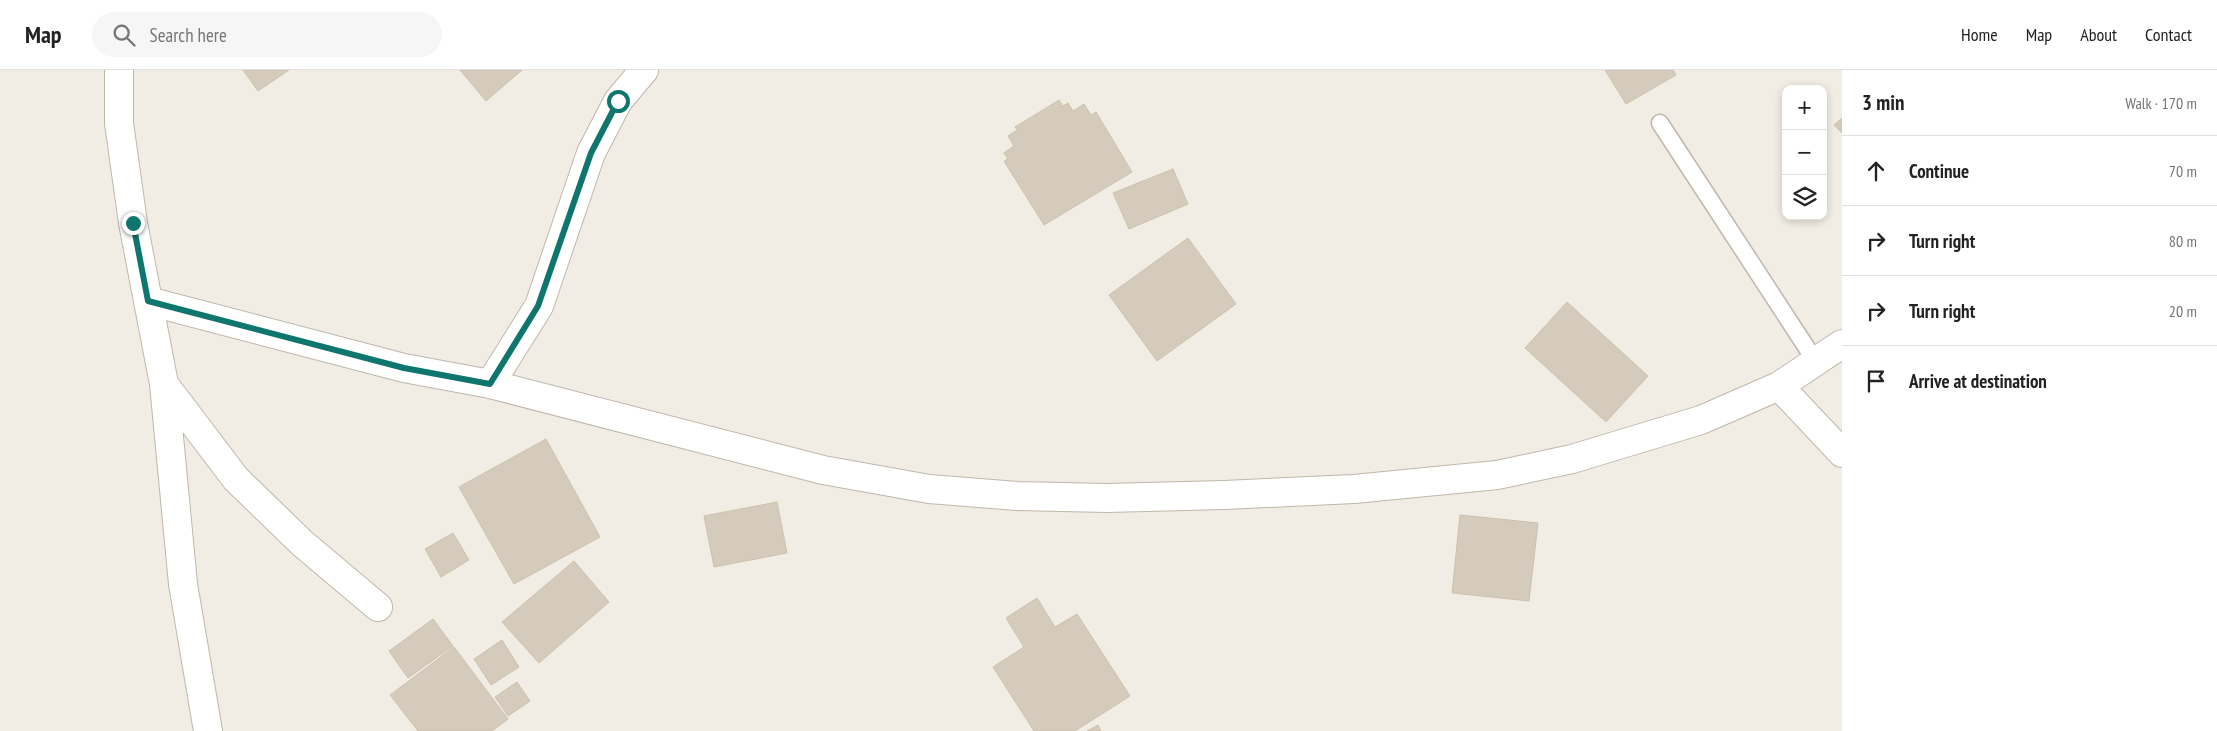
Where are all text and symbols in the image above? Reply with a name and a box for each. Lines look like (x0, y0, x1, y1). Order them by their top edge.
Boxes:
search box (92, 12, 442, 57)
text: Map (25, 19, 62, 50)
icon: search (110, 21, 138, 49)
text: Search here (150, 23, 227, 47)
text: Home (1961, 23, 1998, 46)
text: Map (2026, 23, 2052, 46)
text: About (2080, 23, 2117, 46)
text: Contact (2145, 23, 2192, 46)
map controls (1782, 85, 1827, 220)
button: + (1782, 85, 1827, 130)
text: 3 min (1862, 89, 1904, 116)
route start (607, 90, 630, 113)
text: Walk · 170 m (2125, 93, 2197, 113)
button: − (1782, 130, 1827, 175)
icon: ahead (1862, 157, 1890, 185)
text: Continue (1909, 159, 1969, 183)
text: 70 m (2169, 161, 2197, 181)
button: layers (1782, 175, 1827, 220)
route end (122, 212, 145, 235)
icon: right (1862, 227, 1890, 255)
text: Turn right (1909, 229, 1975, 253)
text: 80 m (2169, 231, 2197, 251)
icon: right (1862, 297, 1890, 325)
text: Turn right (1909, 299, 1975, 323)
text: 20 m (2169, 301, 2197, 321)
icon: arrive (1862, 367, 1890, 395)
text: Arrive at destination (1909, 369, 2047, 393)

